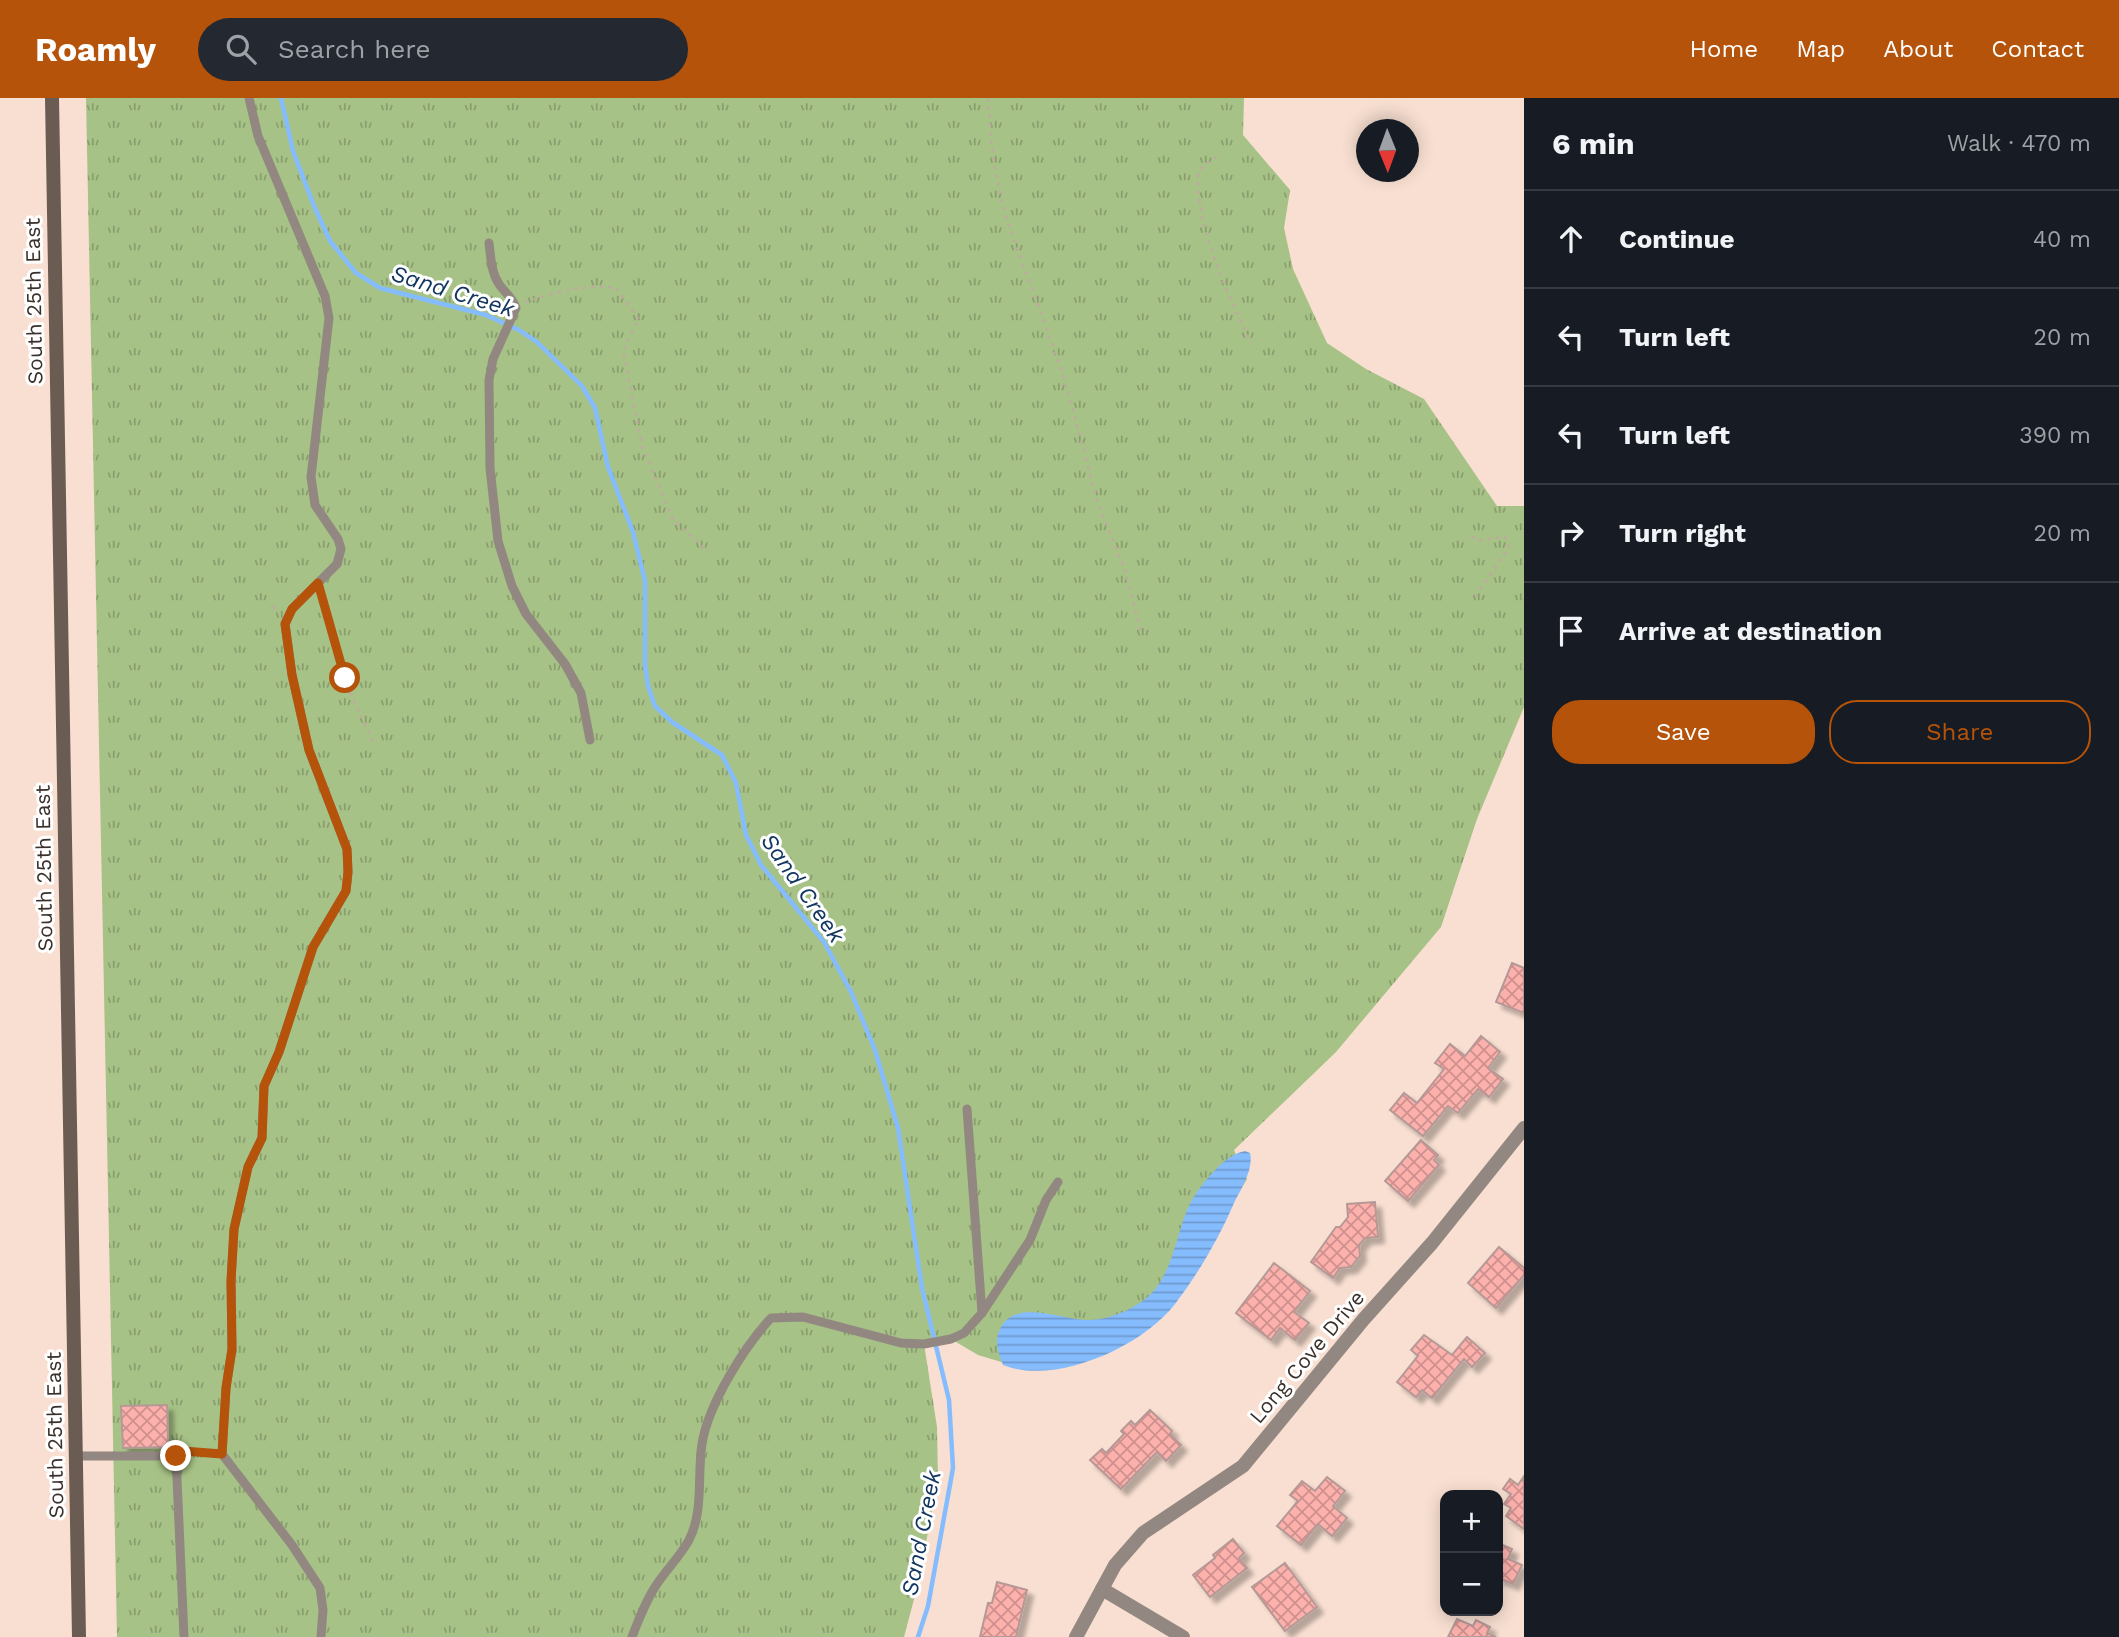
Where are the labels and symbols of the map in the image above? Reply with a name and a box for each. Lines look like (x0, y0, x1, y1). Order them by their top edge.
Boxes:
north arrow (1356, 119, 1419, 182)
street label: South 25th East (20, 217, 47, 384)
water label: Sand Creek (388, 260, 519, 323)
route start (329, 662, 360, 693)
street label: South 25th East (30, 784, 57, 951)
water label: Sand Creek (755, 828, 851, 949)
street label: Long Cove Drive (1244, 1285, 1369, 1428)
street label: South 25th East (41, 1351, 68, 1518)
route end (160, 1440, 191, 1471)
water label: Sand Creek (896, 1467, 947, 1598)

